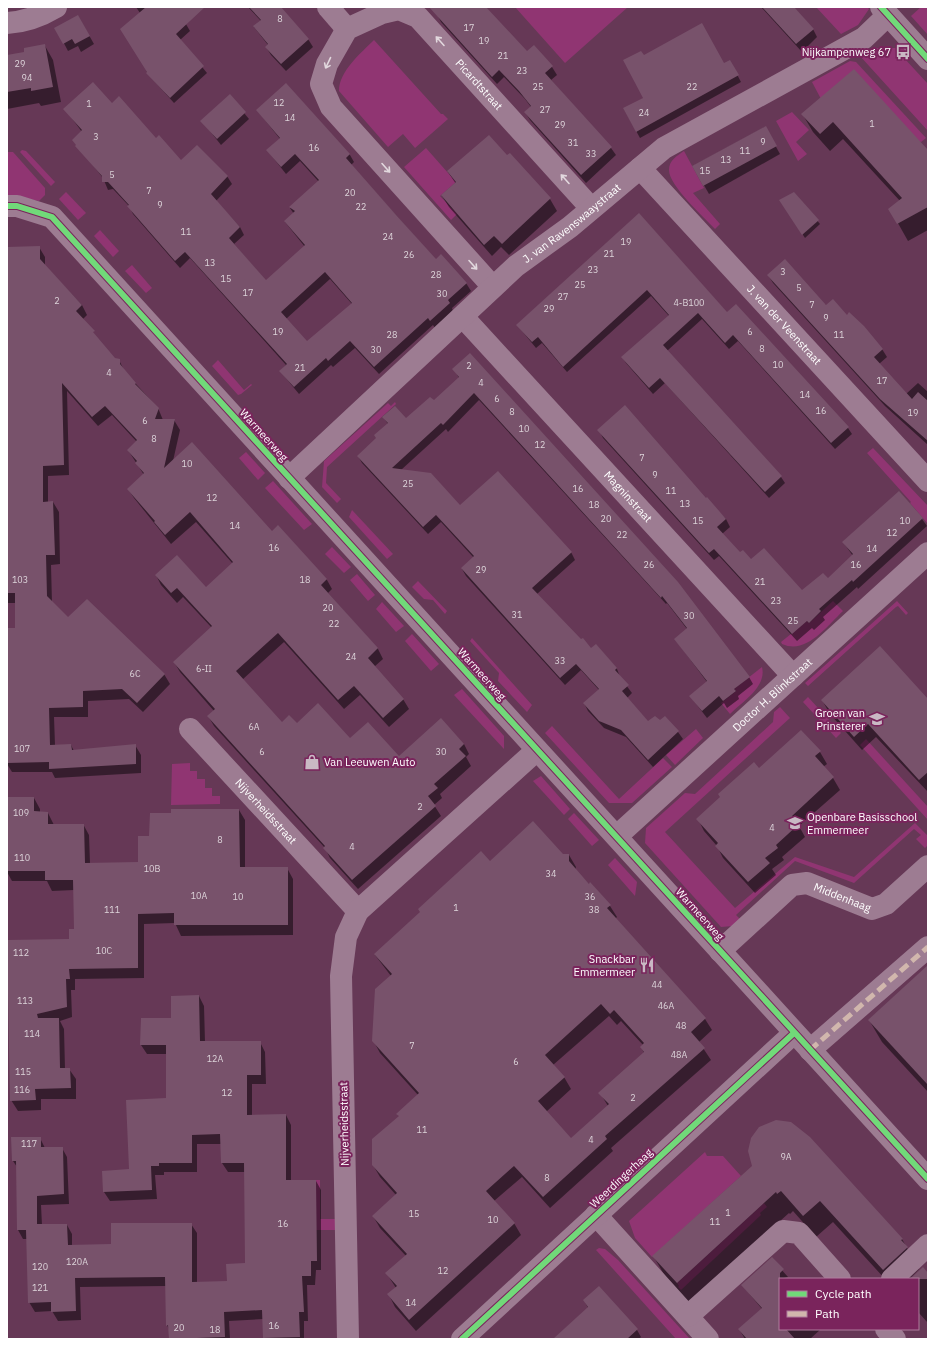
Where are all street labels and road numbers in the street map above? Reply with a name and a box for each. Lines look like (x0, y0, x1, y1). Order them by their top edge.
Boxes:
street label: Picardtstraat (452, 56, 506, 113)
street label: J. van Ravenswaaystraat (520, 180, 624, 266)
street label: J. van der Veenstraat (744, 282, 825, 368)
street label: Warmeerweg (237, 406, 291, 464)
street label: Magninstraat (601, 468, 655, 525)
street label: Warmeerweg (455, 645, 509, 703)
street label: Doctor H. Blinkstraat (730, 655, 815, 734)
street label: Nijverheidsstraat (232, 776, 300, 847)
street label: Middenhaag (812, 879, 873, 915)
street label: Warmeerweg (673, 885, 727, 943)
street label: Nijverheidsstraat (336, 1082, 352, 1166)
street label: Weerdingerhaag (587, 1145, 655, 1211)

